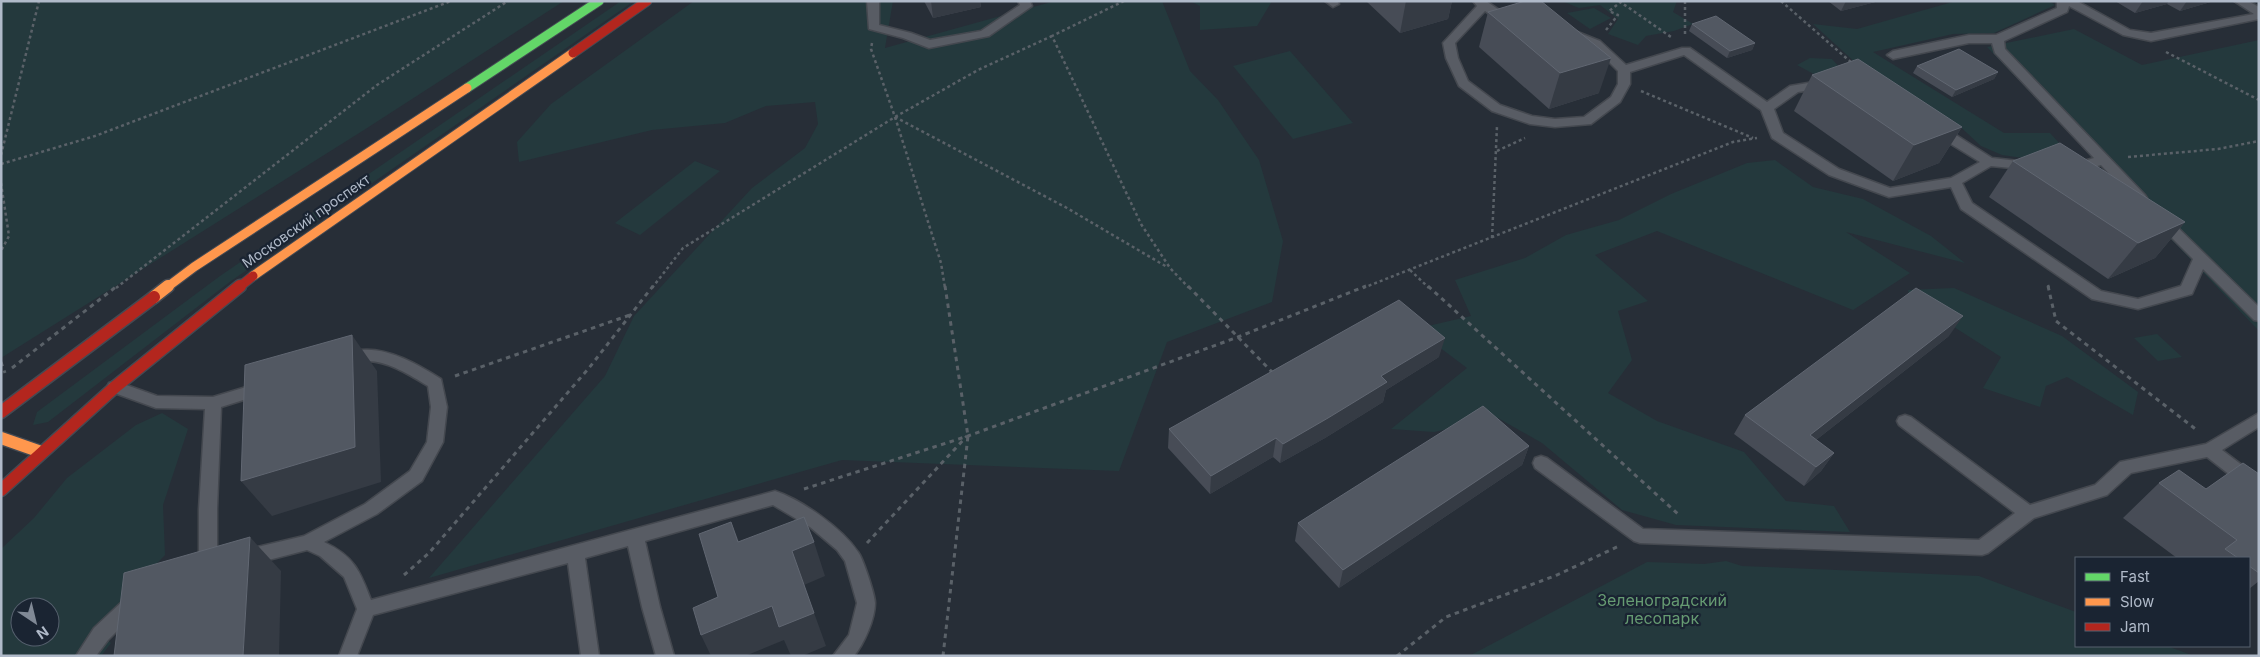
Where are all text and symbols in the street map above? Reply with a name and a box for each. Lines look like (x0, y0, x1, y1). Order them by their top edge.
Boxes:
street label: Московский проспект (238, 170, 373, 271)
legend (2075, 557, 2250, 647)
text: Fast (2120, 567, 2150, 586)
park label: Зеленоградский лесопарк (1597, 590, 1727, 628)
text: Slow (2120, 592, 2154, 611)
north arrow (10, 597, 60, 647)
text: Jam (2120, 617, 2150, 636)
text: N (33, 623, 52, 643)

